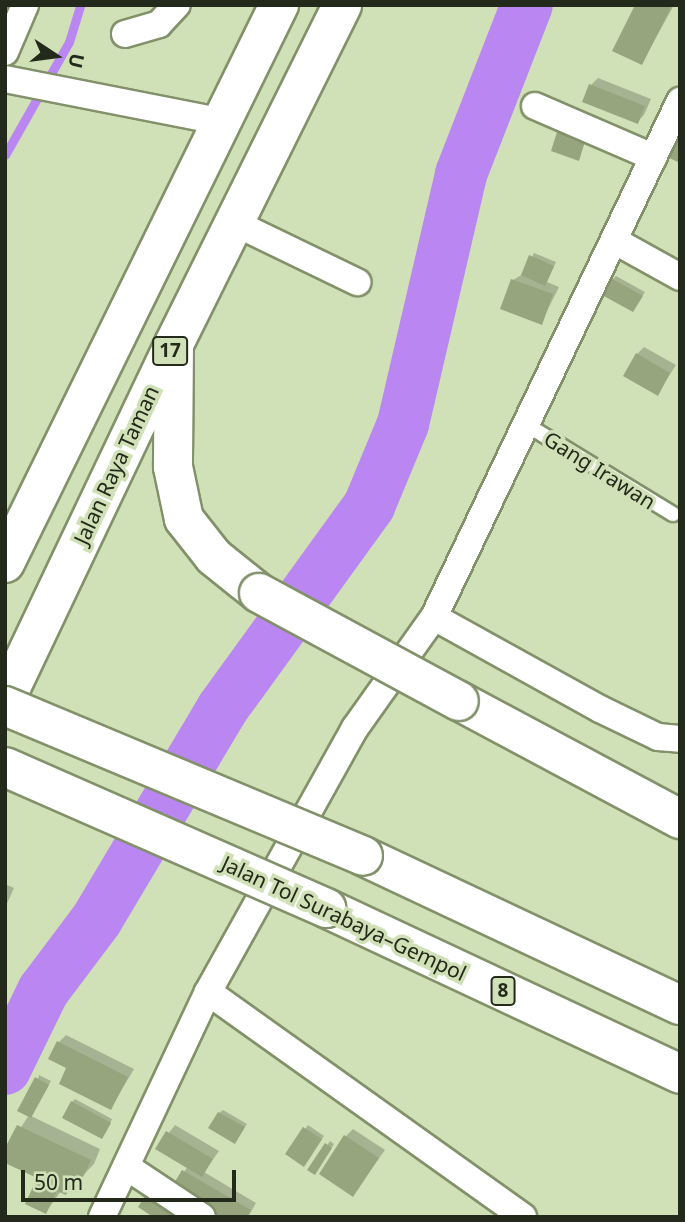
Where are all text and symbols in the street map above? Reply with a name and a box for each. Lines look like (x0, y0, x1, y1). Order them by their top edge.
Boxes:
north arrow (21, 21, 91, 91)
text: U (62, 51, 91, 71)
road number: 17 (151, 336, 189, 366)
street label: Jalan Raya Taman (68, 382, 164, 548)
street label: Gang Irawan (540, 426, 660, 514)
street label: Jalan Tol Surabaya–Gempol (218, 850, 470, 986)
road number: 8 (489, 976, 517, 1007)
scale bar (24, 1156, 240, 1200)
text: 50 m (34, 1168, 83, 1196)

